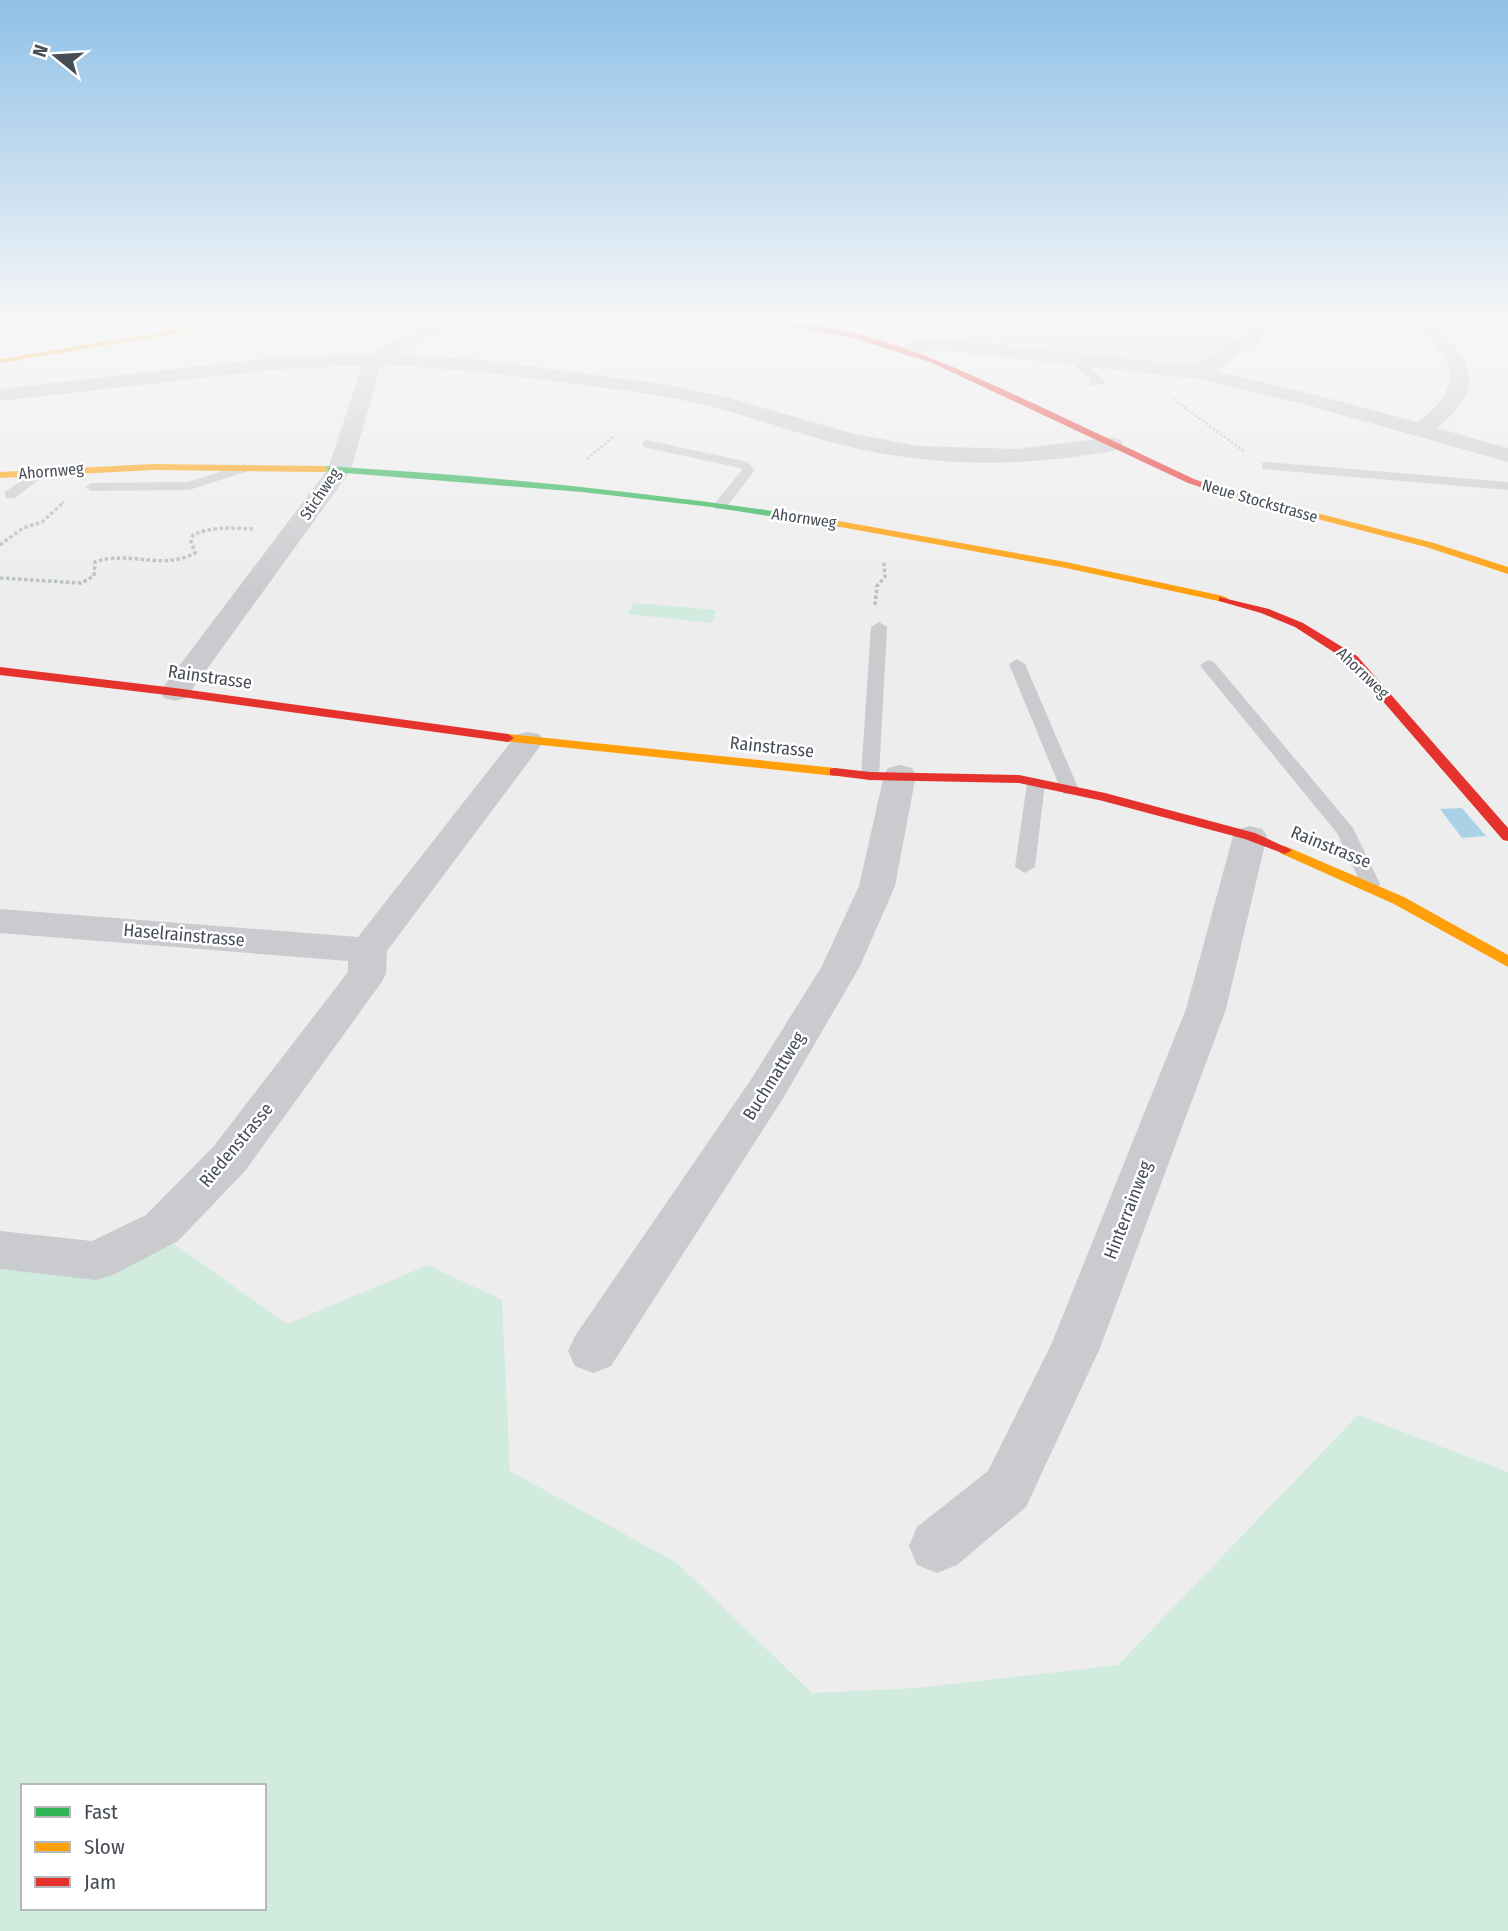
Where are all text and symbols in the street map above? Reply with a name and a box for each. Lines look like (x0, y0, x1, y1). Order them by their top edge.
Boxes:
north arrow (21, 21, 91, 91)
text: N (28, 42, 53, 60)
street label: Ahornweg (18, 459, 85, 483)
street label: Stichweg (296, 464, 344, 524)
street label: Neue Stockstrasse (1200, 475, 1320, 527)
street label: Ahornweg (770, 504, 838, 532)
street label: Ahornweg (1333, 644, 1393, 703)
street label: Rainstrasse (167, 660, 253, 694)
street label: Rainstrasse (729, 732, 815, 762)
street label: Rainstrasse (1288, 821, 1374, 873)
street label: Haselrainstrasse (122, 919, 246, 951)
street label: Buchmattweg (738, 1027, 810, 1124)
street label: Riedenstrasse (194, 1098, 278, 1192)
street label: Hinterrainweg (1099, 1157, 1157, 1262)
legend (21, 1784, 266, 1910)
text: Fast (84, 1799, 118, 1825)
text: Slow (84, 1834, 125, 1860)
text: Jam (84, 1869, 116, 1895)

